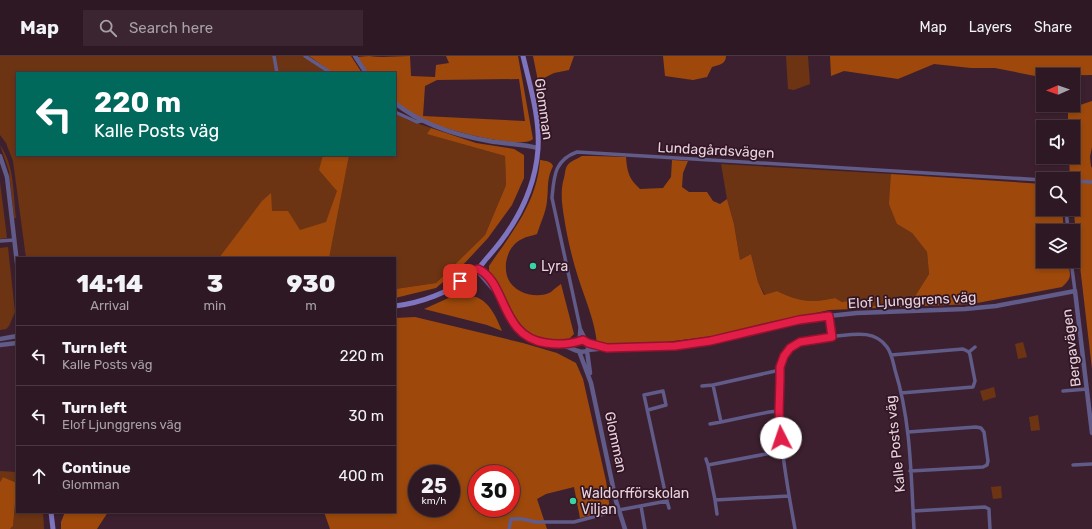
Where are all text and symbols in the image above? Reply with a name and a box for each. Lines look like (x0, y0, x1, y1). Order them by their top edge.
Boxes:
search box (83, 10, 363, 46)
text: Map (20, 16, 59, 39)
icon: search (97, 17, 119, 39)
text: Search here (129, 19, 213, 37)
text: Map (920, 19, 947, 36)
text: Layers (969, 19, 1012, 36)
text: Share (1034, 19, 1072, 36)
north arrow (1036, 68, 1080, 112)
map controls (1036, 68, 1080, 268)
street label: Glomman (531, 77, 556, 141)
text: 220 m (94, 86, 181, 119)
icon: left (28, 88, 80, 140)
text: Kalle Posts väg (94, 120, 219, 142)
button: sound (1036, 120, 1080, 164)
street label: Lundagårdsvägen (657, 139, 775, 162)
button: search (1036, 172, 1080, 216)
button: layers (1036, 224, 1080, 268)
place label: Lyra (541, 258, 568, 275)
marker: Lyra (528, 261, 538, 271)
pin (443, 264, 477, 298)
text: 14:14 (76, 270, 143, 298)
text: 3 (207, 270, 223, 298)
text: 930 (287, 270, 336, 298)
icon: arrive (449, 270, 471, 292)
street label: Elof Ljunggrens väg (847, 289, 977, 312)
text: Arrival (90, 298, 129, 313)
text: min (204, 298, 226, 313)
text: m (305, 298, 317, 313)
street label: Bergavägen (1058, 308, 1085, 388)
text: Turn left (62, 339, 127, 357)
icon: left (28, 345, 50, 367)
text: 220 m (340, 347, 384, 365)
text: Kalle Posts väg (62, 357, 152, 372)
street label: Kalle Posts väg (882, 395, 909, 493)
text: Turn left (62, 399, 127, 417)
icon: left (28, 405, 50, 427)
text: 30 m (348, 407, 384, 425)
street label: Glomman (601, 410, 630, 474)
text: Elof Ljunggrens väg (62, 417, 182, 432)
position arrow (760, 417, 802, 459)
text: Continue (62, 459, 131, 477)
icon: ahead (28, 465, 50, 487)
speed limit sign: 30 (468, 465, 520, 517)
text: 400 m (339, 467, 384, 485)
text: 25 (421, 474, 447, 498)
text: Glomman (62, 477, 120, 492)
place label: Waldorfförskolan Viljan (581, 485, 689, 518)
text: km/h (422, 495, 446, 507)
marker: Waldorfförskolan Viljan (568, 496, 578, 506)

